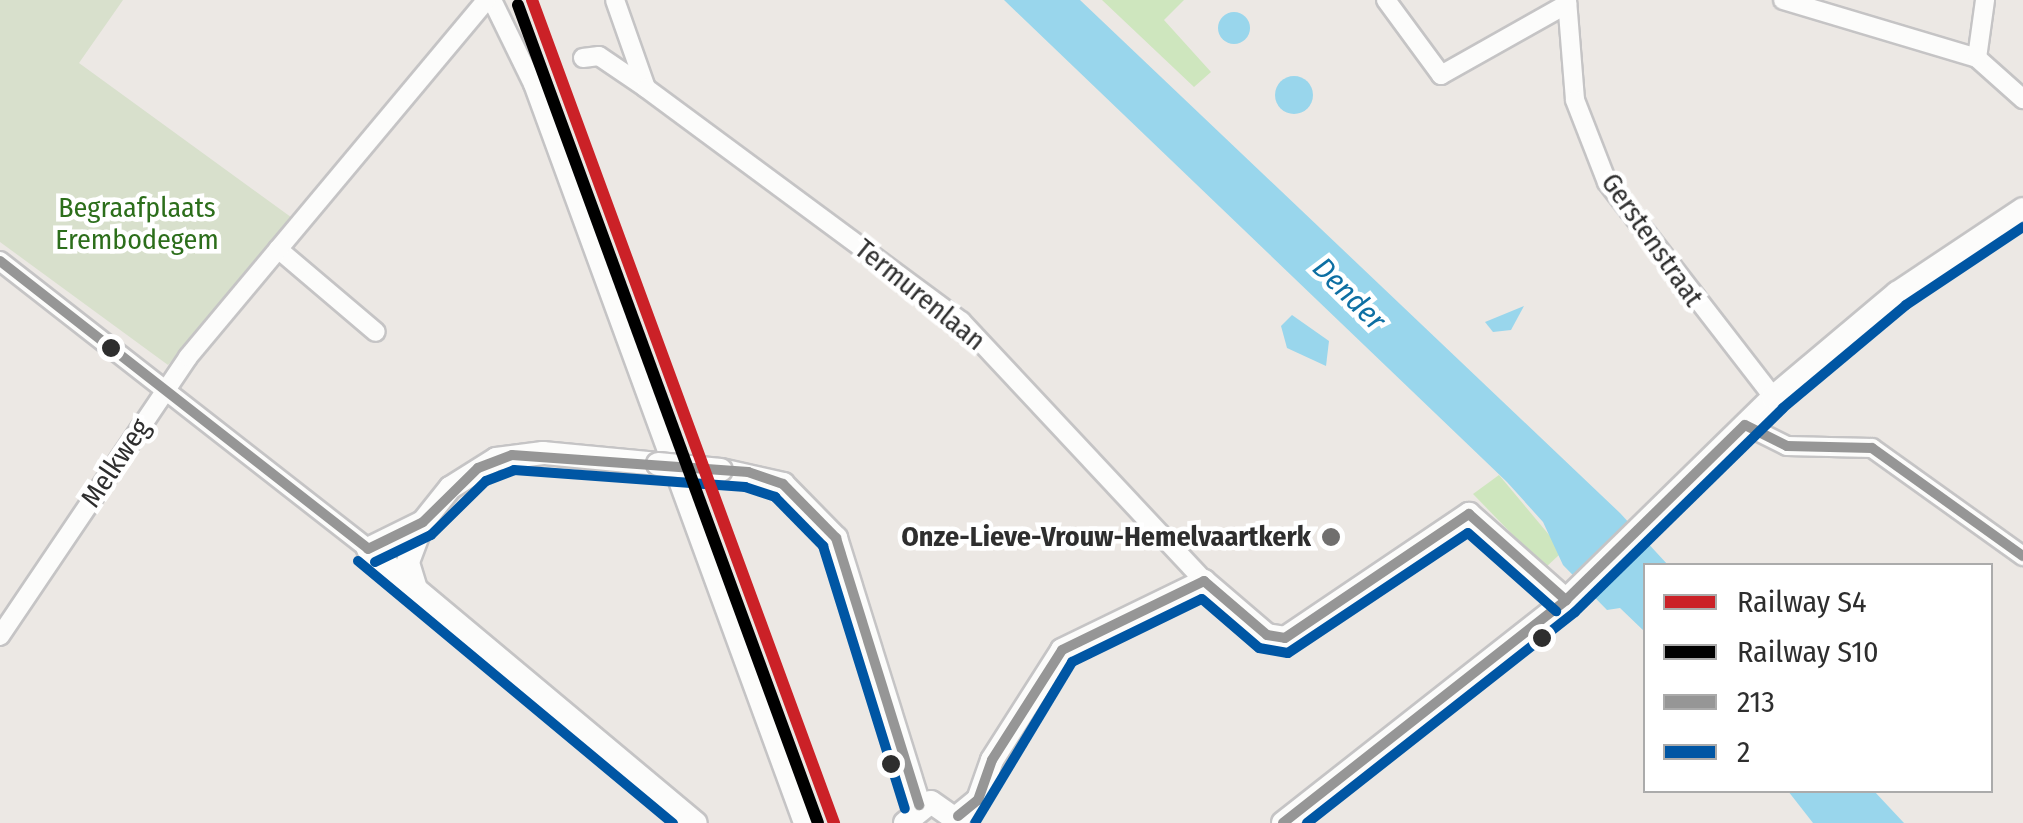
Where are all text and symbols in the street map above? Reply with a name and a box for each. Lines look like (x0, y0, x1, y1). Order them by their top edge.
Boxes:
street label: Gerstenstraat (1594, 167, 1710, 313)
park label: Begraafplaats Erembodegem (55, 191, 219, 257)
street label: Termurenlaan (848, 232, 992, 358)
water label: Dender (1305, 250, 1393, 338)
unlabelled marker (101, 338, 121, 358)
street label: Melkweg (74, 412, 158, 514)
place label: Onze-Lieve-Vrouw-Hemelvaartkerk (901, 520, 1311, 554)
marker: Onze-Lieve-Vrouw-Hemelvaartkerk (1320, 526, 1342, 548)
legend (1643, 563, 1993, 793)
text: Railway S4 (1737, 584, 1867, 620)
unlabelled marker (1532, 628, 1552, 648)
text: Railway S10 (1737, 634, 1879, 670)
text: 213 (1737, 684, 1775, 720)
text: 2 (1737, 734, 1750, 770)
unlabelled marker (881, 754, 901, 774)

